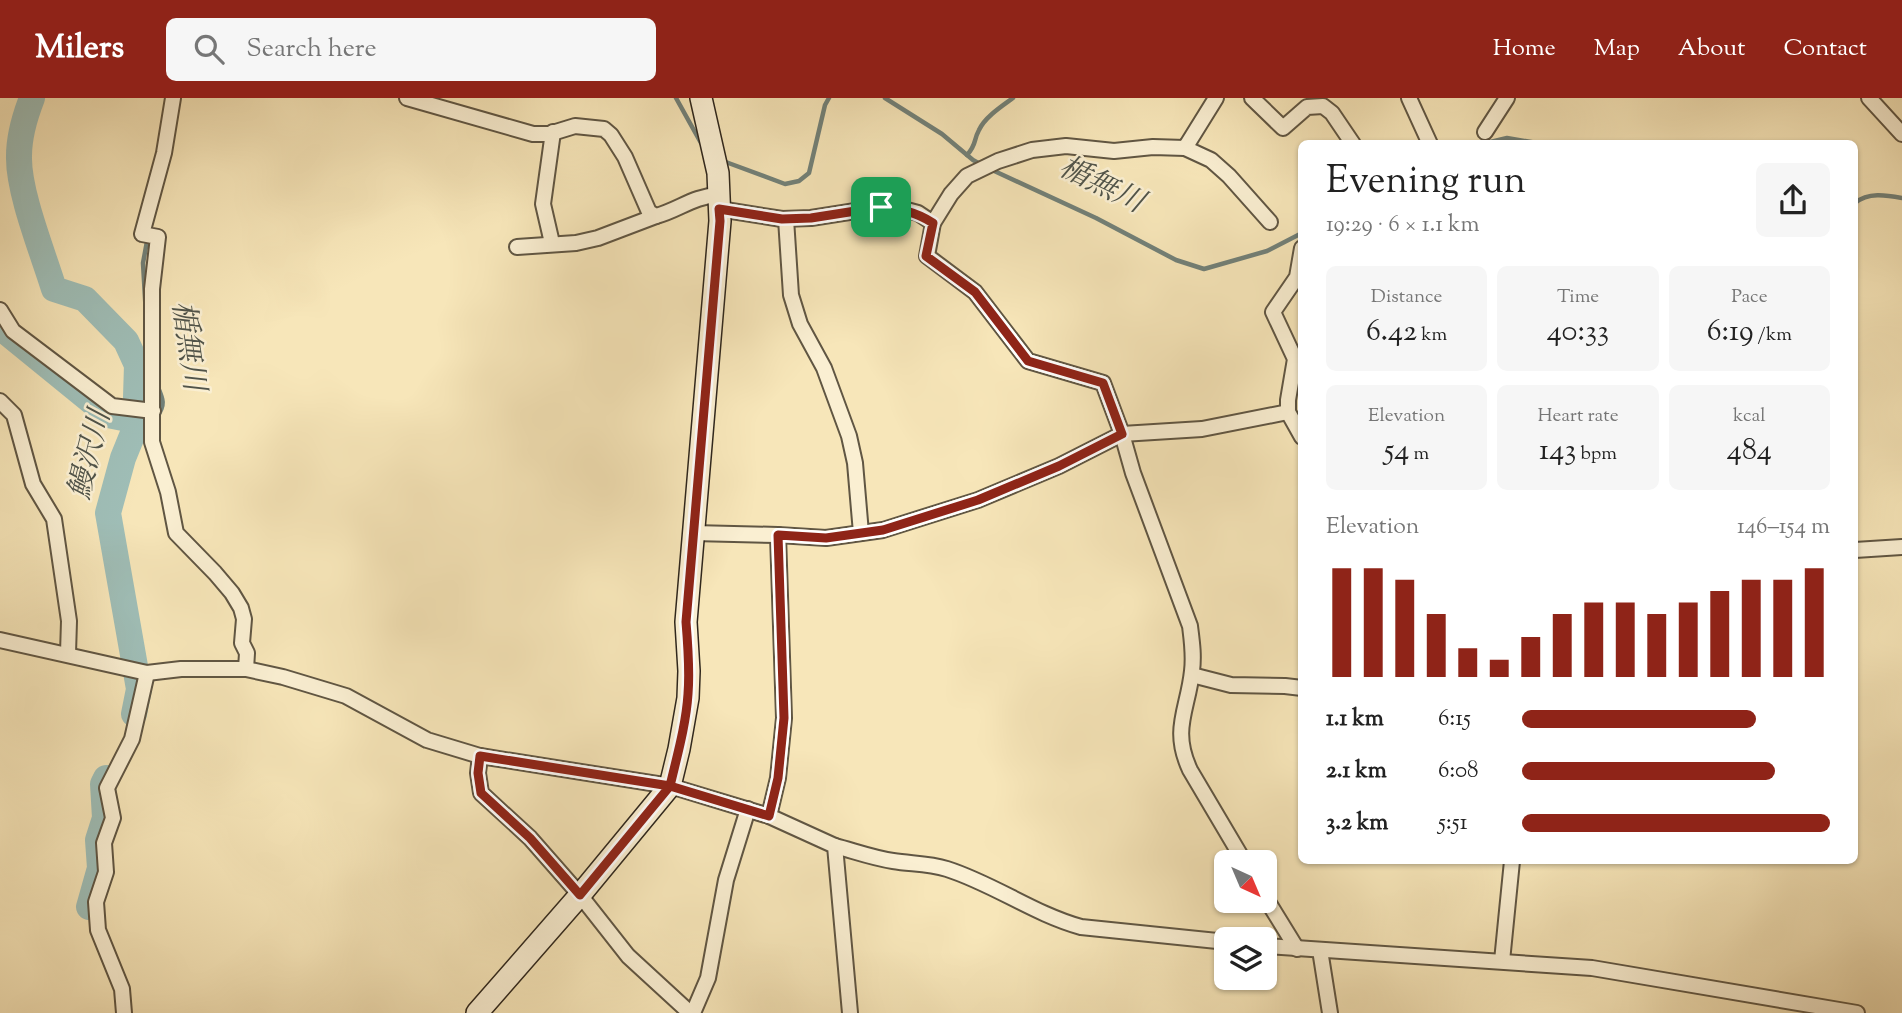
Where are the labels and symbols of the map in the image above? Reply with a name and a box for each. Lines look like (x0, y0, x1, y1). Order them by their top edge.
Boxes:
water label: 楯無川 (1051, 147, 1154, 226)
pin (851, 177, 911, 237)
water label: 楯無川 (159, 298, 215, 397)
water label: 鰻沢川 (59, 403, 123, 504)
north arrow (1214, 850, 1278, 914)

